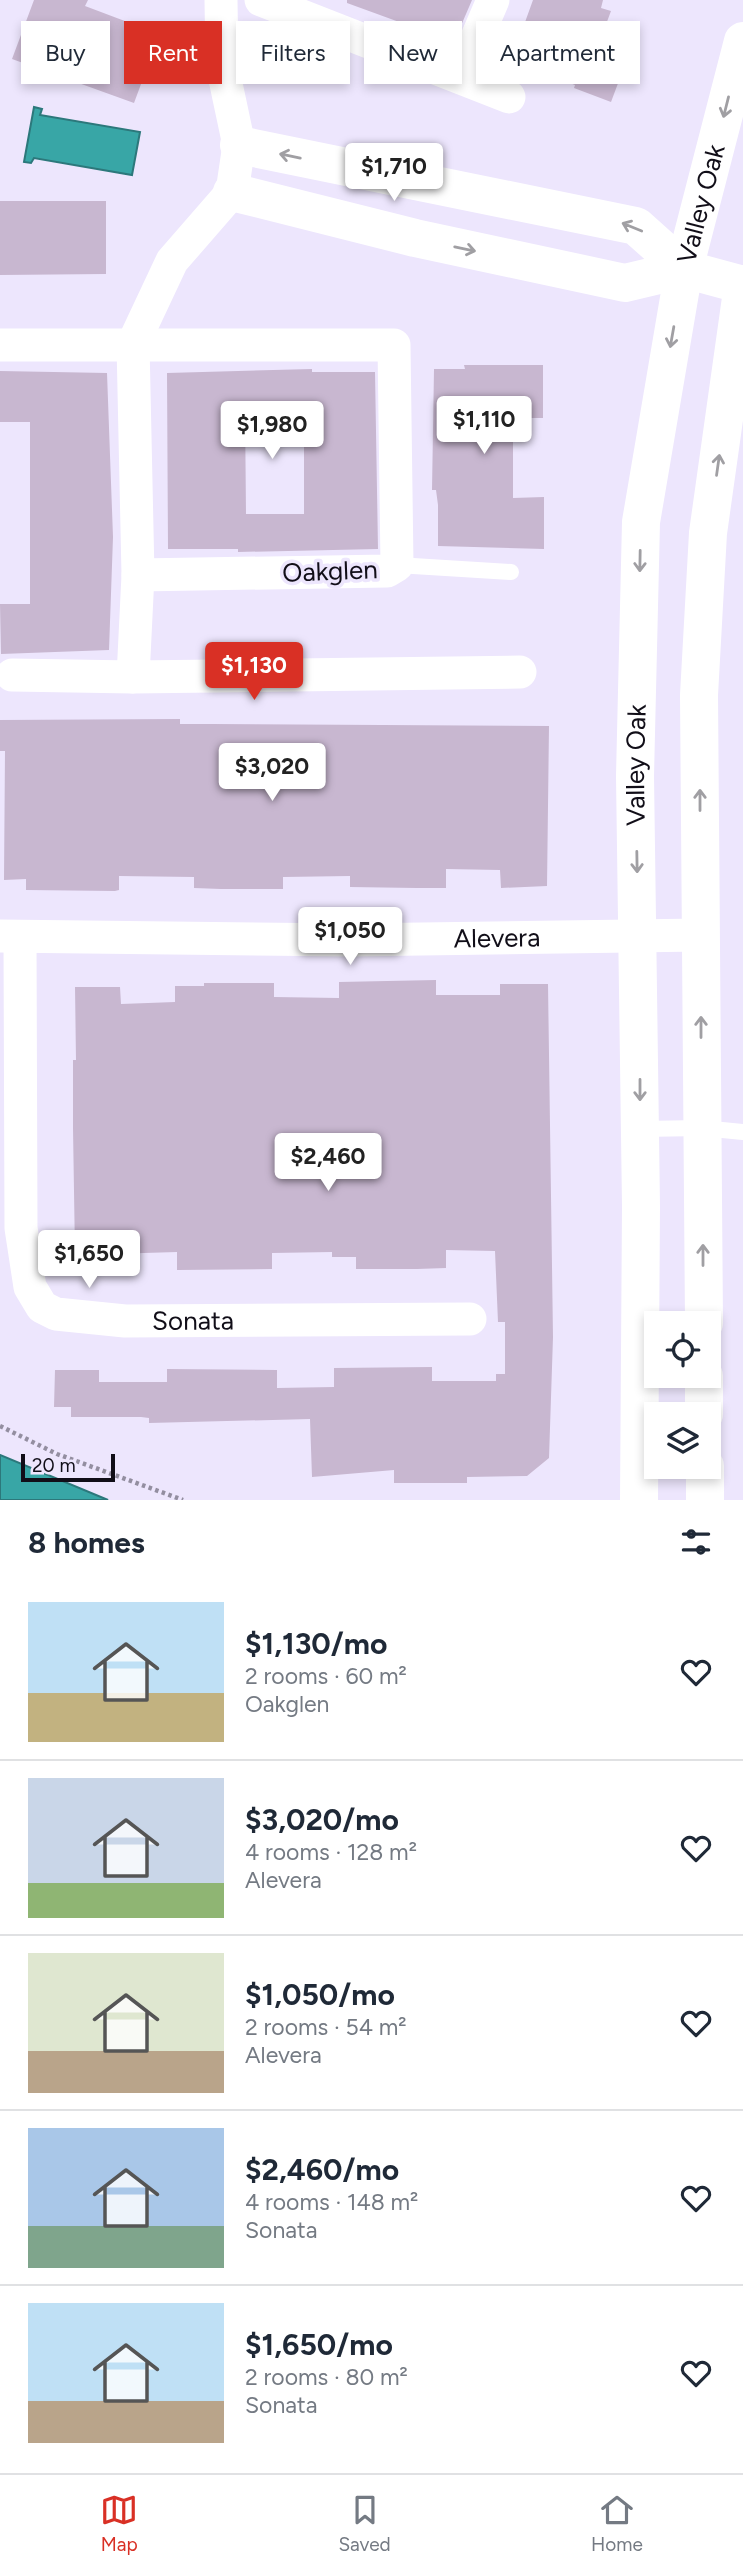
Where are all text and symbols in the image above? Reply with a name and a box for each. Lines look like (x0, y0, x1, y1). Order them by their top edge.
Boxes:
chip: Buy (21, 21, 110, 84)
chip: Rent (124, 21, 222, 84)
chip: Filters (236, 21, 350, 84)
chip: New (364, 21, 462, 84)
chip: Apartment (476, 21, 640, 84)
one-way arrow (719, 95, 732, 118)
street label: Valley Oak (670, 141, 732, 267)
pin: $1,710 (337, 144, 451, 203)
one-way arrow (279, 149, 302, 163)
text: $1,710 (361, 152, 427, 180)
one-way arrow (622, 220, 643, 233)
one-way arrow (453, 242, 476, 256)
one-way arrow (665, 325, 678, 348)
pin: $1,110 (427, 396, 541, 456)
pin: $1,980 (215, 402, 329, 461)
text: $1,110 (453, 405, 515, 433)
text: $1,980 (237, 410, 307, 438)
one-way arrow (711, 454, 724, 477)
one-way arrow (633, 550, 647, 573)
street label: Oakglen (282, 553, 378, 589)
pin: $1,130 (197, 642, 311, 702)
text: $1,130 (221, 651, 287, 679)
street label: Valley Oak (619, 703, 653, 826)
pin: $3,020 (215, 744, 329, 803)
text: $3,020 (235, 752, 309, 780)
one-way arrow (693, 789, 707, 812)
one-way arrow (631, 851, 644, 874)
pin: $1,050 (293, 908, 407, 967)
text: $1,050 (314, 916, 386, 944)
street label: Alevera (453, 921, 541, 955)
one-way arrow (694, 1016, 708, 1039)
one-way arrow (633, 1078, 647, 1101)
pin: $2,460 (271, 1134, 385, 1193)
text: $2,460 (291, 1142, 365, 1170)
pin: $1,650 (32, 1230, 146, 1290)
text: $1,650 (54, 1239, 124, 1267)
one-way arrow (696, 1244, 710, 1267)
street label: Sonata (152, 1304, 234, 1337)
map controls (644, 1311, 721, 1479)
button: locate (644, 1311, 721, 1388)
button: layers (644, 1402, 721, 1479)
scale bar (21, 1451, 116, 1483)
text: 20 m (32, 1454, 76, 1477)
icon: filters (677, 1523, 715, 1561)
text: 8 homes (28, 1524, 145, 1561)
text: $1,130/mo (245, 1625, 387, 1662)
icon: home (84, 1630, 168, 1714)
icon: heart (677, 1653, 715, 1691)
text: 2 rooms · 60 m² (245, 1662, 407, 1690)
text: Oakglen (245, 1690, 329, 1718)
text: $3,020/mo (245, 1801, 399, 1838)
icon: home (84, 1806, 168, 1890)
icon: heart (677, 1829, 715, 1867)
text: 4 rooms · 128 m² (245, 1838, 417, 1866)
text: Alevera (245, 1866, 322, 1894)
text: $1,050/mo (245, 1976, 395, 2013)
icon: home (84, 1981, 168, 2065)
icon: heart (677, 2004, 715, 2042)
text: 2 rooms · 54 m² (245, 2013, 407, 2041)
text: Alevera (245, 2041, 322, 2069)
text: $2,460/mo (245, 2151, 399, 2188)
icon: home (84, 2156, 168, 2240)
icon: heart (677, 2179, 715, 2217)
text: 4 rooms · 148 m² (245, 2188, 418, 2216)
text: Sonata (245, 2216, 317, 2244)
text: $1,650/mo (245, 2326, 393, 2363)
icon: home (84, 2331, 168, 2415)
icon: heart (677, 2354, 715, 2392)
text: 2 rooms · 80 m² (245, 2363, 408, 2391)
text: Sonata (245, 2391, 317, 2419)
tab: Map (100, 2491, 138, 2556)
tab: Saved (338, 2491, 391, 2556)
tab: Home (591, 2491, 643, 2556)

